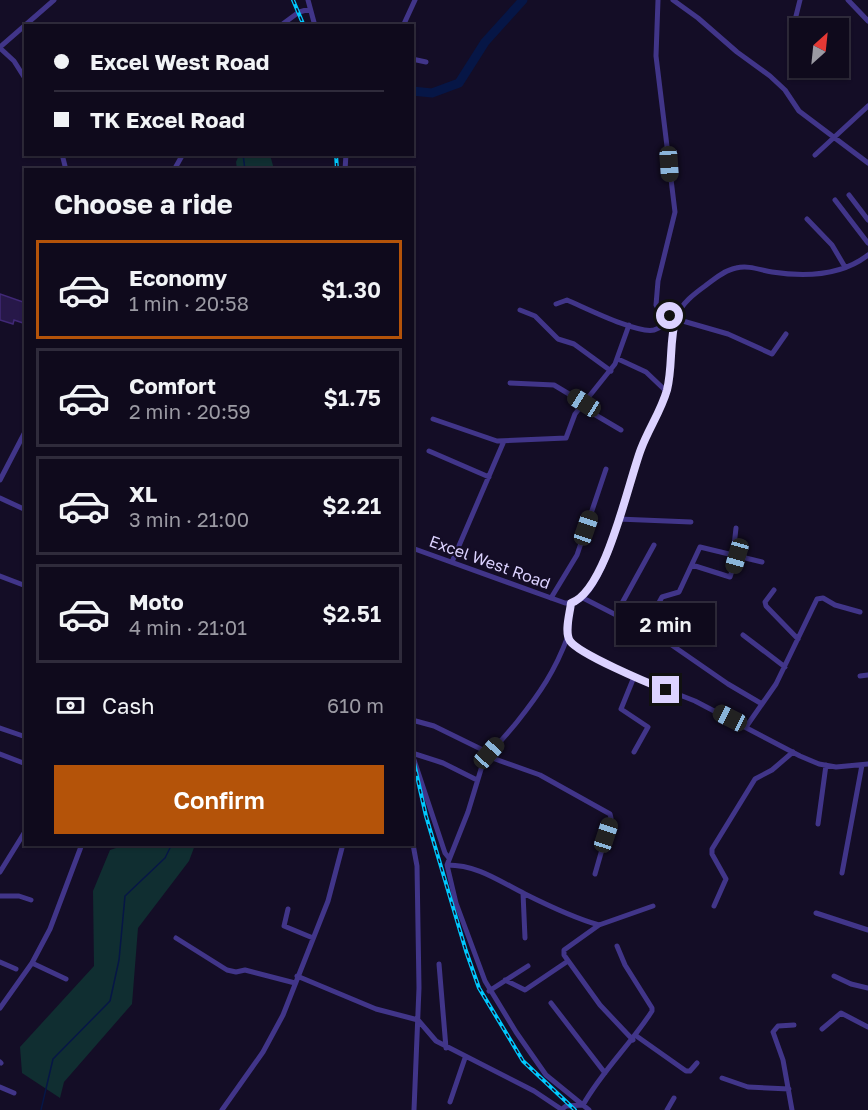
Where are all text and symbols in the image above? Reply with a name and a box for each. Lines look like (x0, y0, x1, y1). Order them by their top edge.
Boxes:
north arrow (789, 18, 849, 78)
map controls (789, 18, 849, 78)
text: Excel West Road (90, 48, 269, 75)
text: TK Excel Road (90, 106, 245, 133)
car (659, 145, 679, 183)
text: Choose a ride (54, 188, 233, 220)
icon: car (57, 263, 111, 317)
text: Economy (129, 264, 227, 291)
text: $1.30 (321, 276, 381, 303)
text: 1 min · 20:58 (129, 291, 249, 315)
route start (656, 302, 683, 329)
icon: car (57, 371, 111, 425)
text: Comfort (129, 372, 216, 399)
text: $1.75 (324, 384, 381, 411)
car (564, 386, 604, 420)
text: 2 min · 20:59 (129, 399, 251, 423)
icon: car (57, 479, 111, 533)
text: XL (129, 480, 157, 507)
text: $2.21 (322, 492, 381, 519)
text: 3 min · 21:00 (129, 507, 249, 531)
car (572, 508, 600, 548)
street label: Excel West Road (427, 531, 553, 593)
car (723, 536, 751, 576)
icon: car (57, 587, 111, 641)
text: Moto (129, 588, 184, 615)
text: $2.51 (322, 600, 381, 627)
callout: 2 min (616, 603, 716, 645)
text: 2 min (640, 612, 692, 636)
text: 4 min · 21:01 (129, 615, 247, 639)
route end (652, 676, 679, 703)
icon: cash (54, 689, 87, 722)
text: Cash (102, 692, 155, 719)
text: 610 m (327, 693, 384, 717)
car (710, 702, 750, 734)
car (470, 734, 508, 772)
button: Confirm (54, 765, 384, 834)
car (592, 815, 620, 855)

